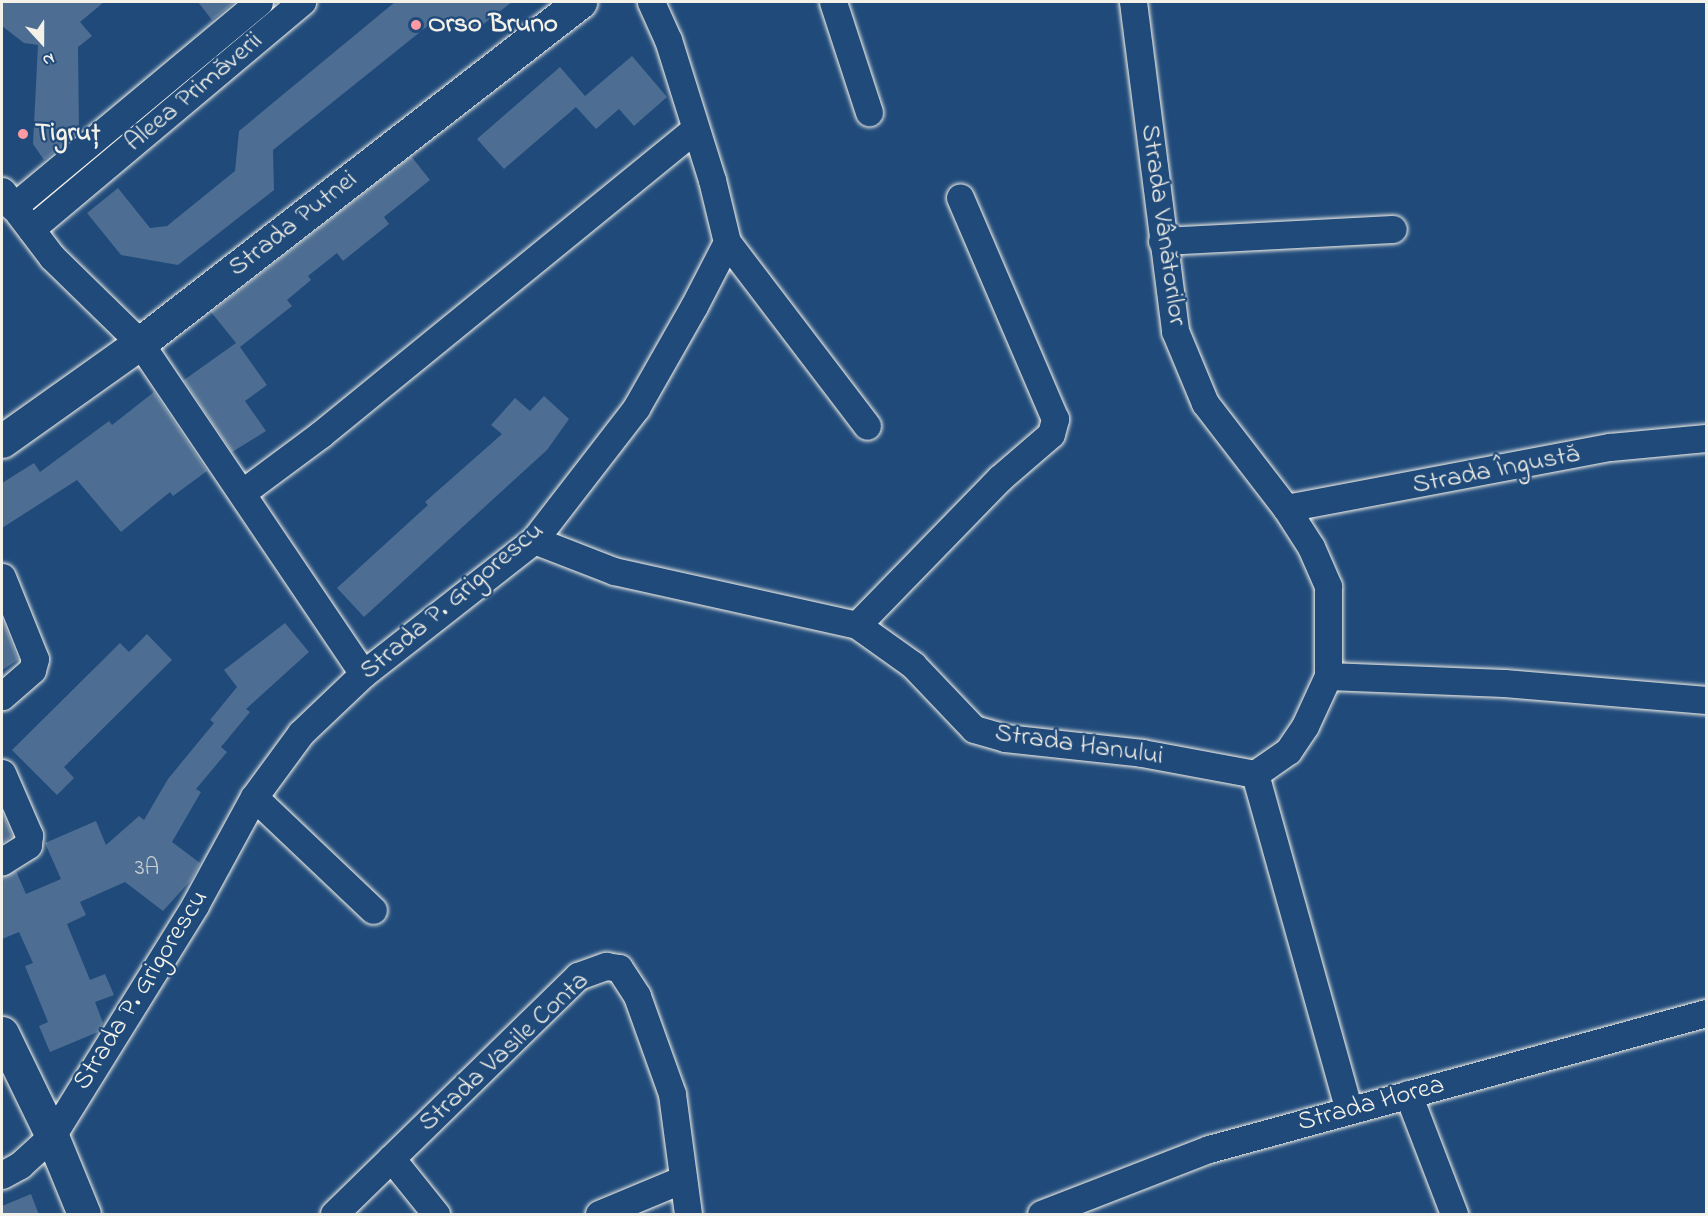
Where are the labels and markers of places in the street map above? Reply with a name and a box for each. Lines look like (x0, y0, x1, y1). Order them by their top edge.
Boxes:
place label: Orso Bruno (428, 9, 558, 41)
marker: Orso Bruno (409, 18, 423, 32)
place label: Tigruț (35, 118, 100, 150)
marker: Tigruț (16, 127, 30, 141)

